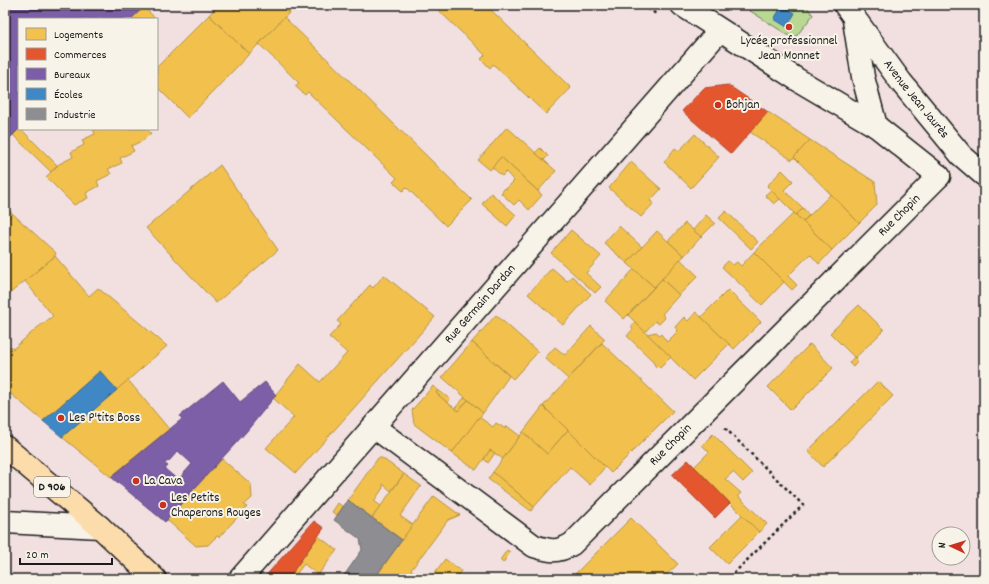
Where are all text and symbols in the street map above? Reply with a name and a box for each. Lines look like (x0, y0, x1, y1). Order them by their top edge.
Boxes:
legend (18, 18, 158, 130)
marker: Lycée professionnel Jean Monnet (784, 22, 794, 32)
text: Logements (54, 27, 103, 44)
place label: Lycée professionnel Jean Monnet (741, 32, 837, 66)
text: Commerces (54, 47, 107, 64)
street label: Avenue Jean Jaurès (878, 56, 953, 143)
text: Bureaux (54, 67, 90, 84)
text: Écoles (54, 87, 83, 104)
place label: Bohjan (726, 96, 759, 115)
marker: Bohjan (713, 100, 723, 110)
text: Industrie (54, 107, 95, 124)
street label: Rue Chopin (874, 190, 925, 241)
street label: Rue Germain Dardan (440, 260, 520, 348)
place label: Les P'tits Boss (69, 409, 140, 428)
marker: Les P'tits Boss (56, 413, 66, 423)
street label: Rue Chopin (645, 419, 696, 471)
place label: La Cava (144, 472, 183, 491)
marker: La Cava (131, 476, 141, 486)
road number: D 906 (34, 477, 70, 497)
place label: Les Petits Chaperons Rouges (171, 489, 261, 523)
marker: Les Petits Chaperons Rouges (158, 500, 168, 510)
north arrow (931, 526, 971, 566)
scale bar (20, 540, 112, 566)
text: N (935, 542, 951, 549)
text: 20 m (26, 547, 49, 564)

